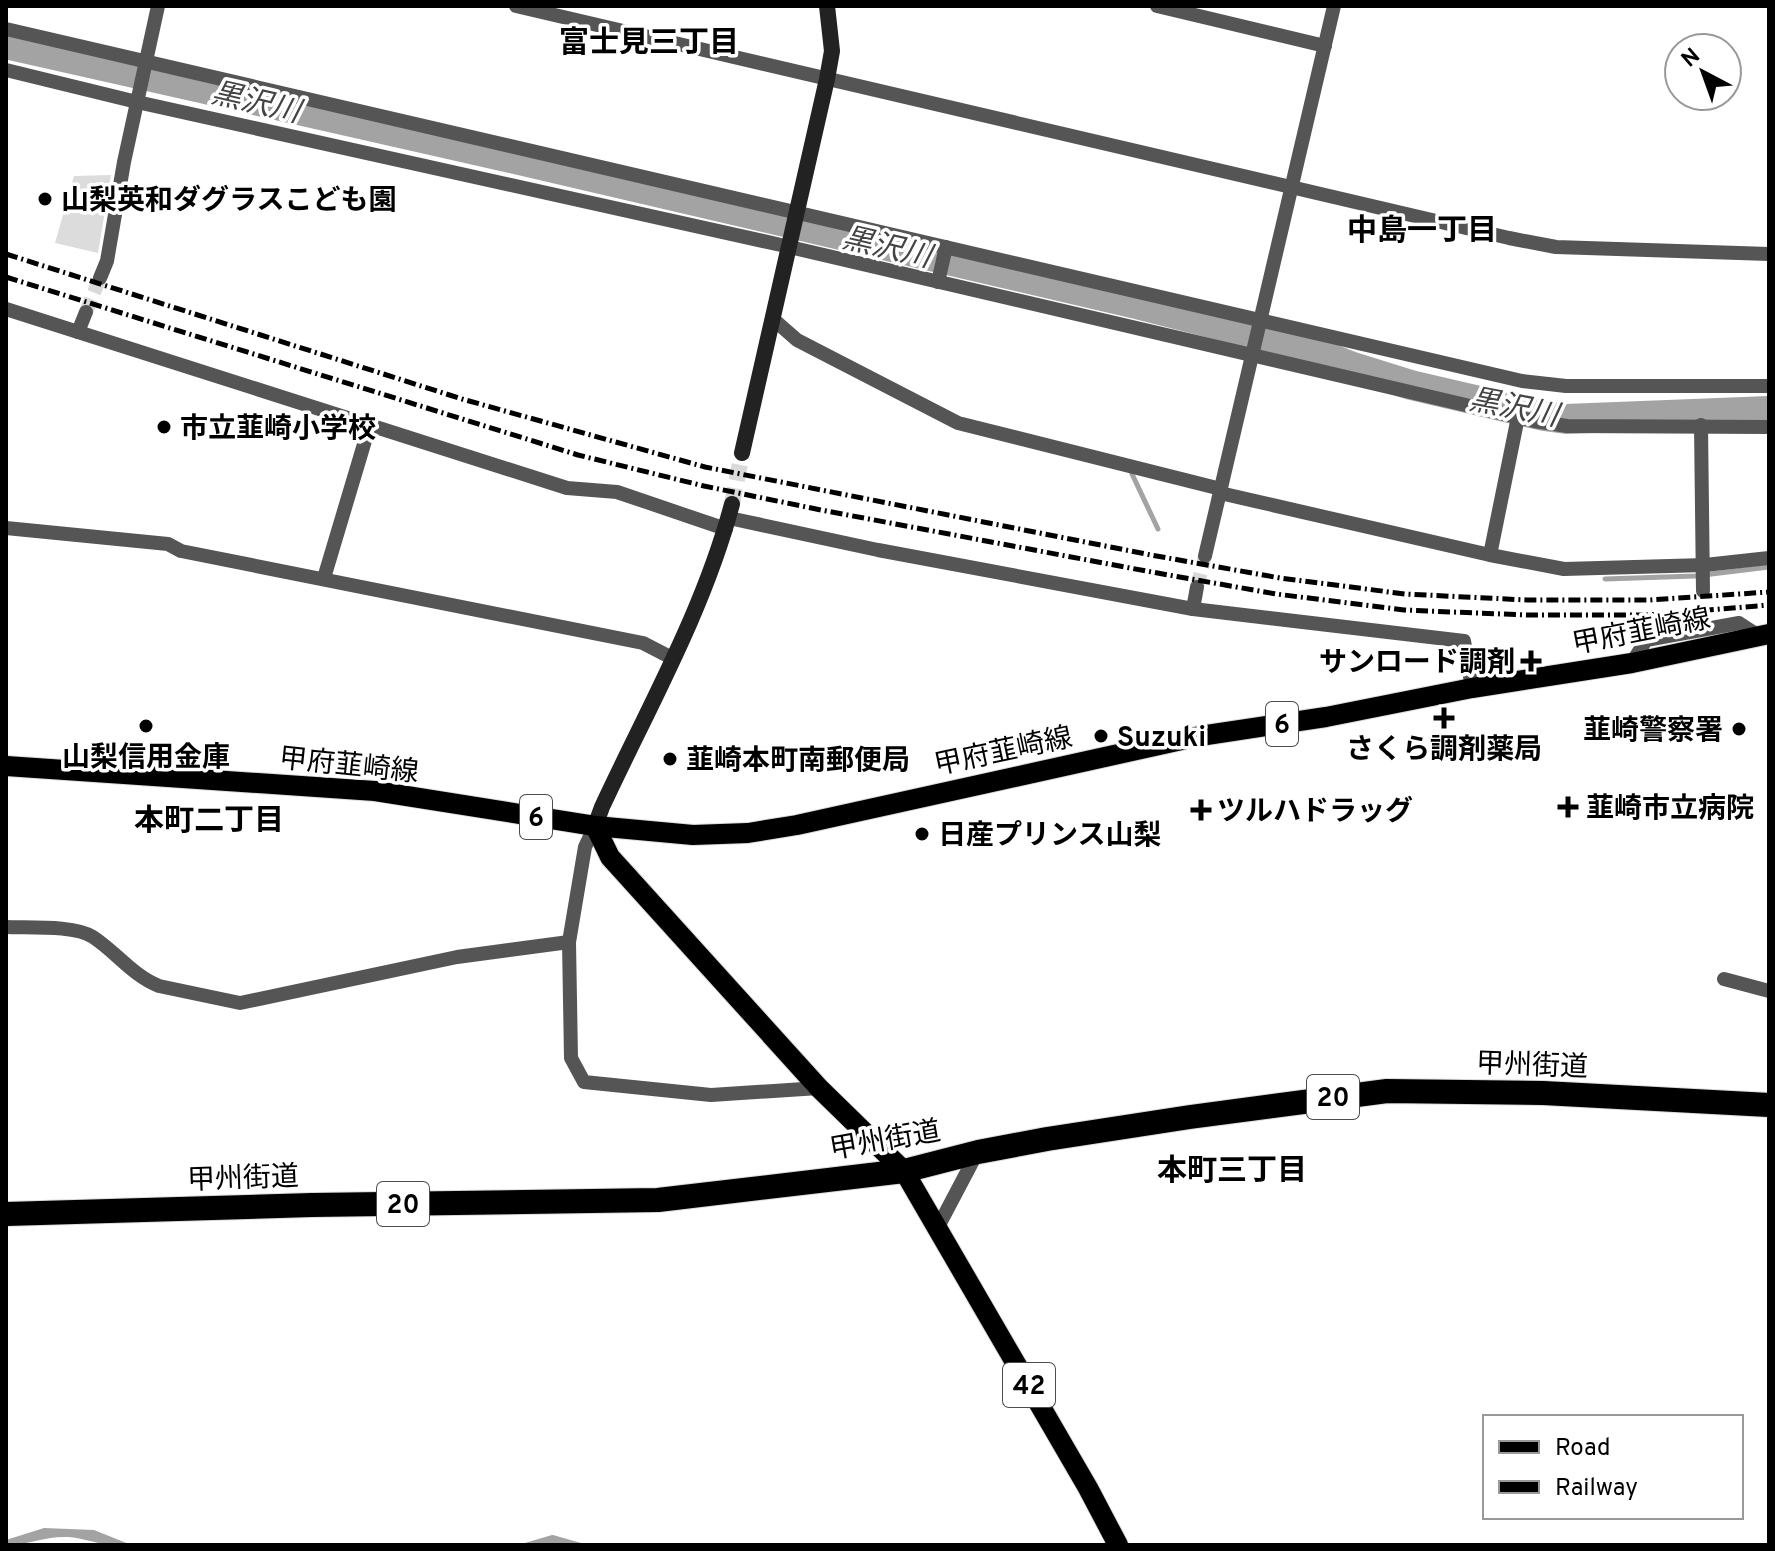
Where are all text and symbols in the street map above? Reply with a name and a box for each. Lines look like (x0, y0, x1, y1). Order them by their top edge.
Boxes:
district label: 富士見三丁目 (559, 26, 739, 63)
north arrow (1663, 32, 1743, 112)
text: N (1677, 43, 1706, 74)
water label: 黒沢川 (207, 76, 306, 133)
place label: 山梨英和ダグラスこども園 (61, 184, 396, 220)
marker: 山梨英和ダグラスこども園 (36, 190, 54, 208)
district label: 中島一丁目 (1347, 214, 1497, 251)
water label: 黒沢川 (838, 221, 937, 278)
water label: 黒沢川 (1466, 383, 1564, 437)
place label: 市立韮崎小学校 (180, 412, 376, 448)
marker: 市立韮崎小学校 (155, 418, 173, 436)
street label: 甲府韮崎線 (1569, 602, 1714, 664)
place label: サンロード調剤 (1319, 646, 1515, 682)
marker: サンロード調剤 (1522, 652, 1540, 670)
road number: 6 (1266, 702, 1298, 746)
marker: さくら調剤薬局 (1435, 709, 1453, 727)
place label: 韮崎警察署 (1583, 714, 1723, 750)
marker: 山梨信用金庫 (137, 717, 155, 735)
marker: 韮崎警察署 (1730, 720, 1748, 738)
street label: 甲府韮崎線 (931, 721, 1076, 785)
place label: Suzuki (1117, 721, 1206, 757)
marker: Suzuki (1092, 727, 1110, 745)
place label: さくら調剤薬局 (1346, 733, 1542, 769)
place label: 山梨信用金庫 (62, 741, 230, 777)
street label: 甲府韮崎線 (277, 742, 420, 792)
place label: 韮崎本町南郵便局 (686, 744, 910, 780)
marker: 韮崎本町南郵便局 (661, 750, 679, 768)
place label: 韮崎市立病院 (1586, 792, 1754, 828)
road number: 6 (520, 795, 552, 839)
place label: ツルハドラッグ (1217, 795, 1413, 831)
marker: 韮崎市立病院 (1557, 796, 1579, 818)
marker: ツルハドラッグ (1192, 801, 1210, 819)
district label: 本町二丁目 (134, 804, 284, 841)
place label: 日産プリンス山梨 (938, 819, 1161, 855)
marker: 日産プリンス山梨 (913, 825, 931, 843)
street label: 甲州街道 (1475, 1047, 1588, 1087)
road number: 20 (1307, 1075, 1359, 1119)
street label: 甲州街道 (827, 1115, 944, 1169)
district label: 本町三丁目 (1157, 1154, 1307, 1191)
street label: 甲州街道 (187, 1160, 300, 1200)
road number: 20 (377, 1182, 429, 1226)
road number: 42 (1003, 1363, 1055, 1407)
legend (1483, 1415, 1743, 1519)
text: Road (1555, 1434, 1611, 1464)
text: Railway (1555, 1474, 1638, 1504)

